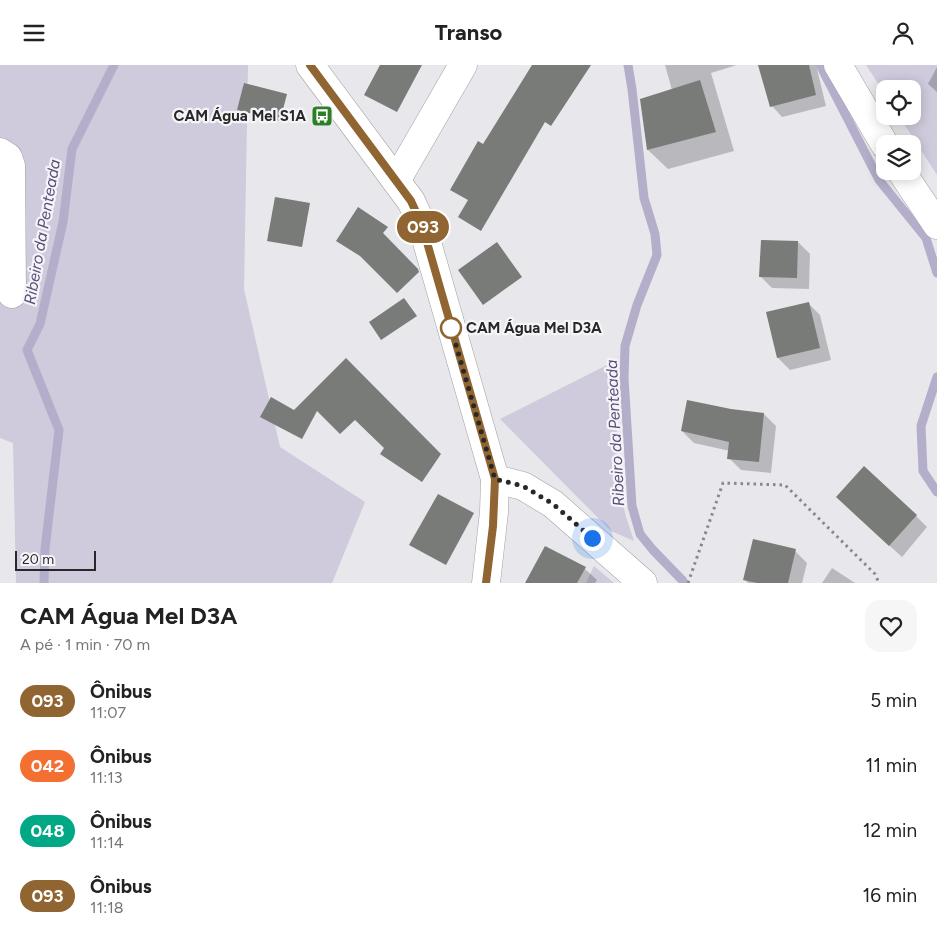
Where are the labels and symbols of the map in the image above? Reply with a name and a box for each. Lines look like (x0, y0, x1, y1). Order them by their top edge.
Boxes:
bus stop icon: CAM Água Mel S1A (310, 104, 334, 128)
place label: CAM Água Mel S1A (174, 107, 306, 125)
water label: Ribeiro da Penteada (20, 158, 64, 306)
line badge: 093 (394, 211, 452, 243)
marker: CAM Água Mel D3A (440, 317, 462, 339)
place label: CAM Água Mel D3A (466, 319, 602, 337)
water label: Ribeiro da Penteada (602, 359, 628, 507)
your location (580, 526, 605, 551)
scale bar (15, 548, 96, 571)

